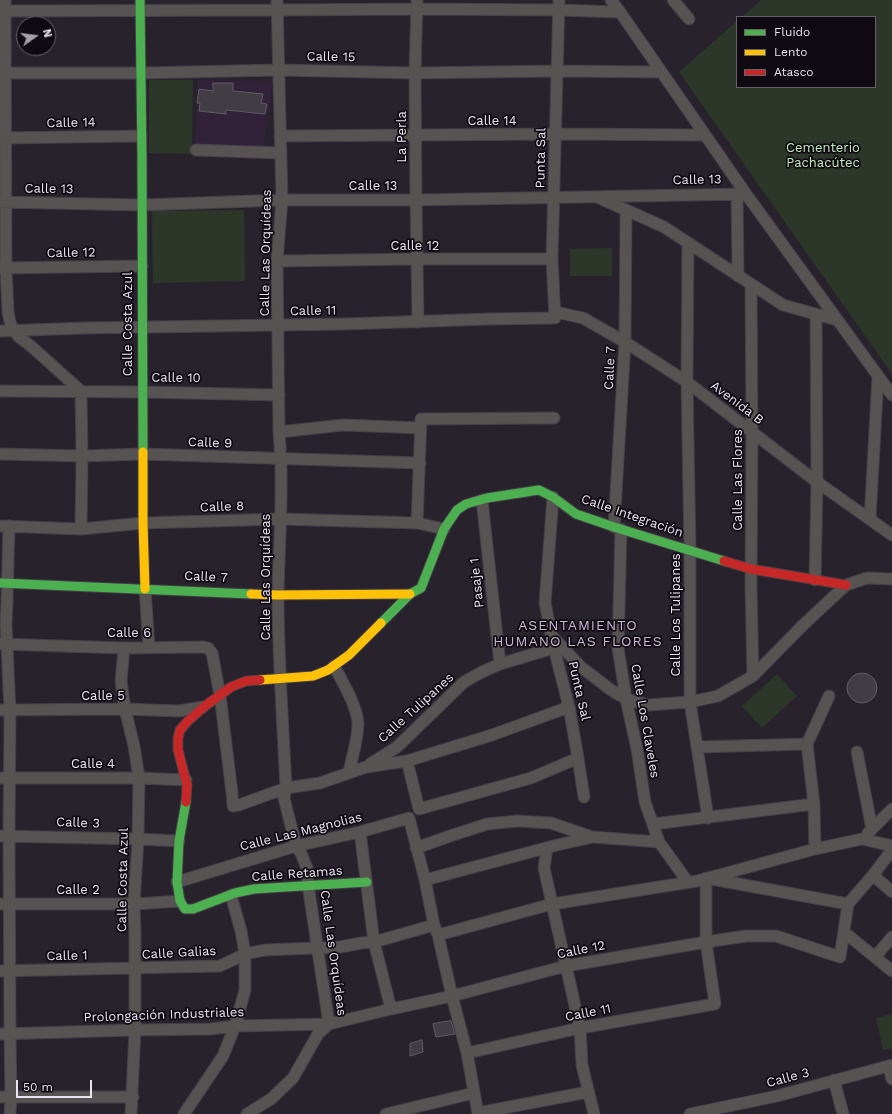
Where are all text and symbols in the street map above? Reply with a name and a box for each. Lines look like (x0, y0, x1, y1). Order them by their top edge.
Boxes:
north arrow (16, 16, 56, 56)
legend (736, 16, 876, 88)
text: Fluido (774, 25, 810, 39)
text: N (40, 28, 54, 39)
text: Lento (774, 45, 808, 59)
street label: Calle 15 (306, 49, 356, 65)
text: Atasco (774, 65, 814, 79)
street label: La Perla (394, 111, 410, 163)
street label: Calle 14 (467, 113, 517, 129)
street label: Calle 14 (46, 115, 96, 131)
street label: Punta Sal (533, 128, 549, 188)
park label: Cementerio Pachacútec (786, 140, 860, 171)
street label: Calle 13 (672, 172, 722, 188)
street label: Calle 13 (349, 178, 397, 194)
street label: Calle 13 (24, 181, 74, 197)
street label: Calle Las Orquídeas (257, 189, 275, 317)
street label: Calle 12 (391, 238, 439, 254)
street label: Calle 12 (46, 245, 96, 261)
street label: Calle Costa Azul (120, 272, 136, 376)
street label: Calle 11 (290, 303, 336, 319)
street label: Calle 7 (601, 346, 619, 390)
street label: Calle 10 (151, 370, 201, 386)
street label: Avenida B (707, 378, 767, 428)
street label: Calle Las Flores (730, 429, 746, 531)
street label: Calle 9 (188, 434, 232, 452)
street label: Calle Integración (579, 491, 685, 541)
street label: Calle 8 (200, 498, 244, 516)
street label: Calle Las Orquídeas (258, 514, 274, 640)
street label: Calle Los Tulipanes (668, 553, 684, 677)
street label: Pasaje 1 (467, 557, 487, 609)
street label: Calle 7 (184, 568, 228, 586)
district label: ASENTAMIENTO HUMANO LAS FLORES (493, 618, 663, 650)
street label: Calle 6 (107, 625, 151, 641)
street label: Punta Sal (565, 660, 593, 722)
street label: Calle Los Claveles (627, 663, 663, 779)
street label: Calle Tulipanes (375, 670, 457, 746)
street label: Calle 5 (81, 688, 125, 704)
street label: Calle 4 (71, 756, 115, 772)
street label: Calle Las Magnolias (238, 809, 364, 855)
street label: Calle 3 (56, 814, 100, 832)
street label: Calle Costa Azul (114, 828, 132, 932)
street label: Calle Retamas (251, 863, 343, 885)
street label: Calle 2 (56, 882, 100, 898)
street label: Calle Las Orquídeas (316, 889, 350, 1017)
street label: Calle 12 (556, 938, 606, 962)
street label: Calle Galias (141, 943, 217, 963)
street label: Calle 1 (46, 948, 88, 964)
street label: Calle 11 (564, 1001, 612, 1025)
street label: Prolongación Industriales (83, 1004, 245, 1026)
street label: Calle 3 (765, 1065, 811, 1091)
scale bar (18, 1072, 94, 1098)
text: 50 m (23, 1080, 53, 1094)

